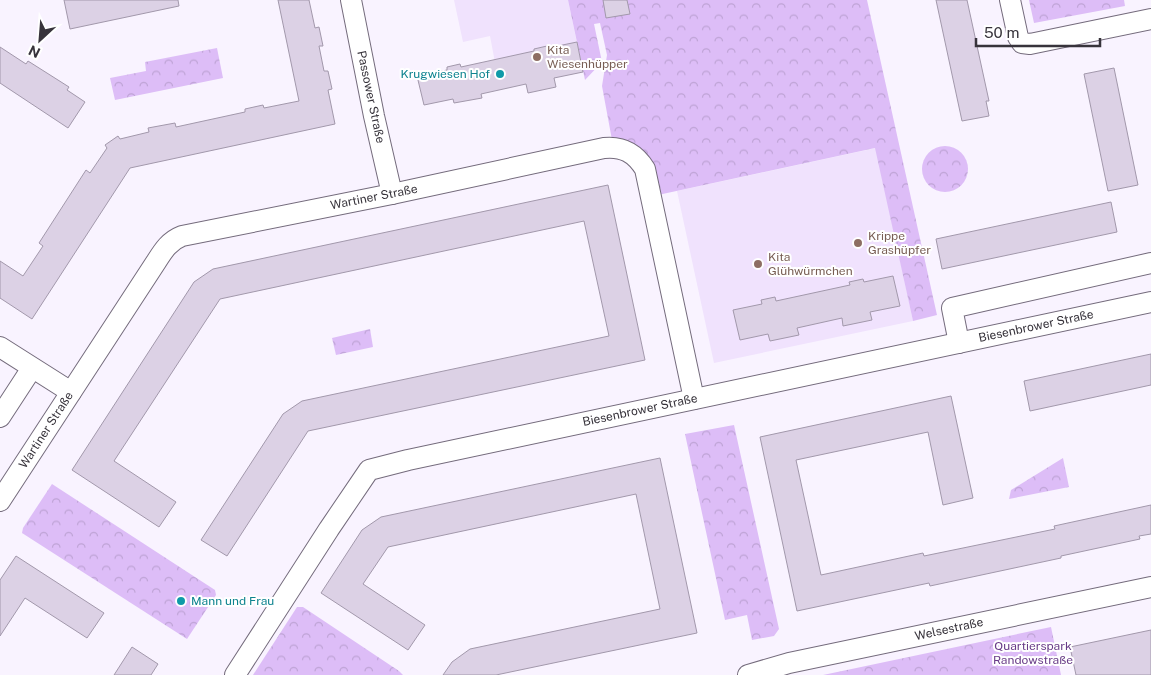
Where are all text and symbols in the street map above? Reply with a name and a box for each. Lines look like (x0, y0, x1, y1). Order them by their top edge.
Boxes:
north arrow (15, 15, 65, 65)
scale bar (976, 15, 1100, 47)
text: 50 m (984, 24, 1019, 41)
text: N (26, 42, 43, 61)
place label: Kita Wiesenhüpper (547, 43, 628, 71)
street label: Passower Straße (354, 50, 388, 145)
marker: Kita Wiesenhüpper (531, 51, 543, 63)
place label: Krugwiesen Hof (400, 67, 490, 81)
marker: Krugwiesen Hof (494, 68, 506, 80)
street label: Wartiner Straße (329, 182, 419, 212)
place label: Krippe Grashüpfer (868, 229, 931, 257)
marker: Krippe Grashüpfer (852, 237, 864, 249)
place label: Kita Glühwürmchen (768, 250, 853, 278)
marker: Kita Glühwürmchen (752, 258, 764, 270)
street label: Biesenbrower Straße (977, 307, 1095, 345)
street label: Wartiner Straße (16, 389, 76, 471)
street label: Biesenbrower Straße (581, 391, 699, 429)
place label: Mann und Frau (191, 594, 274, 608)
marker: Mann und Frau (175, 595, 187, 607)
street label: Welsestraße (914, 615, 985, 643)
park label: Quartierspark Randowstraße (993, 639, 1073, 667)

